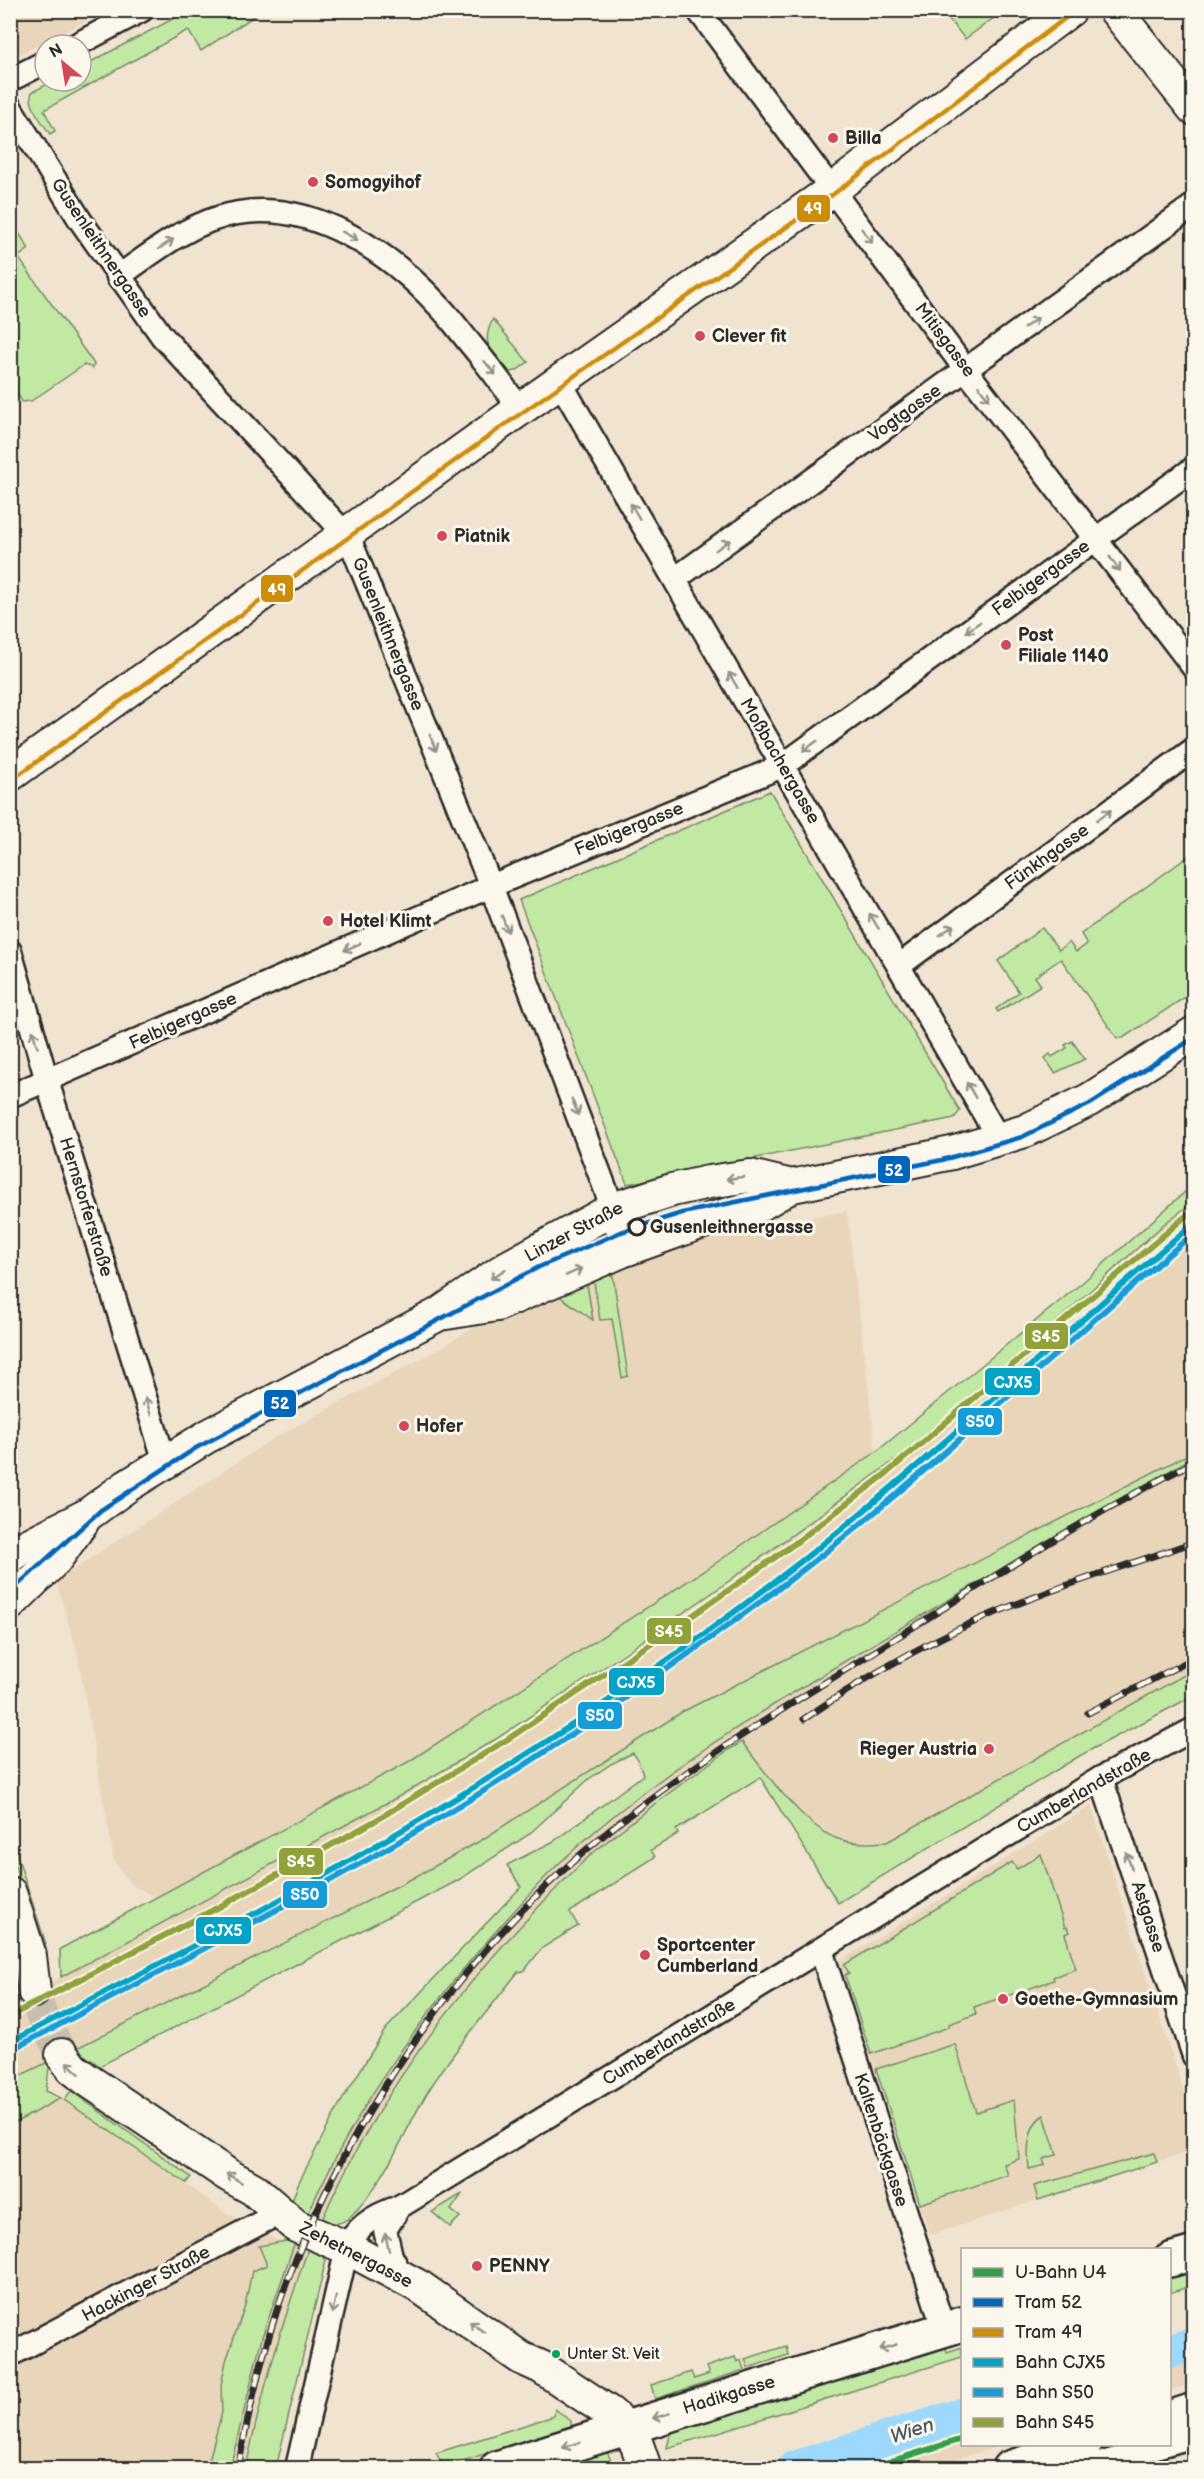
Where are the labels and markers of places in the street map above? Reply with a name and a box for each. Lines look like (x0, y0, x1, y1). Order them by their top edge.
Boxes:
place label: Billa (845, 128, 881, 149)
marker: Billa (826, 131, 840, 145)
place label: Somogyihof (325, 172, 422, 193)
marker: Somogyihof (306, 175, 320, 189)
place label: Clever fit (712, 326, 787, 347)
marker: Clever fit (693, 329, 707, 343)
place label: Piatnik (454, 526, 510, 547)
marker: Piatnik (435, 529, 449, 543)
place label: Post Filiale 1140 (1018, 625, 1109, 667)
marker: Post Filiale 1140 (999, 638, 1013, 652)
place label: Hotel Klimt (340, 911, 432, 932)
marker: Hotel Klimt (321, 914, 335, 928)
place label: Gusenleithnergasse (650, 1217, 813, 1238)
marker: Gusenleithnergasse (628, 1218, 646, 1236)
place label: Hofer (416, 1416, 464, 1437)
marker: Hofer (397, 1419, 411, 1433)
place label: Rieger Austria (860, 1739, 977, 1760)
marker: Rieger Austria (982, 1742, 996, 1756)
place label: Sportcenter Cumberland (657, 1935, 758, 1977)
marker: Sportcenter Cumberland (638, 1948, 652, 1962)
place label: Goethe-Gymnasium (1015, 1989, 1178, 2010)
marker: Goethe-Gymnasium (996, 1992, 1010, 2006)
place label: PENNY (489, 2256, 550, 2277)
marker: PENNY (470, 2259, 484, 2273)
place label: Unter St. Veit (567, 2345, 660, 2364)
marker: Unter St. Veit (550, 2348, 562, 2360)

